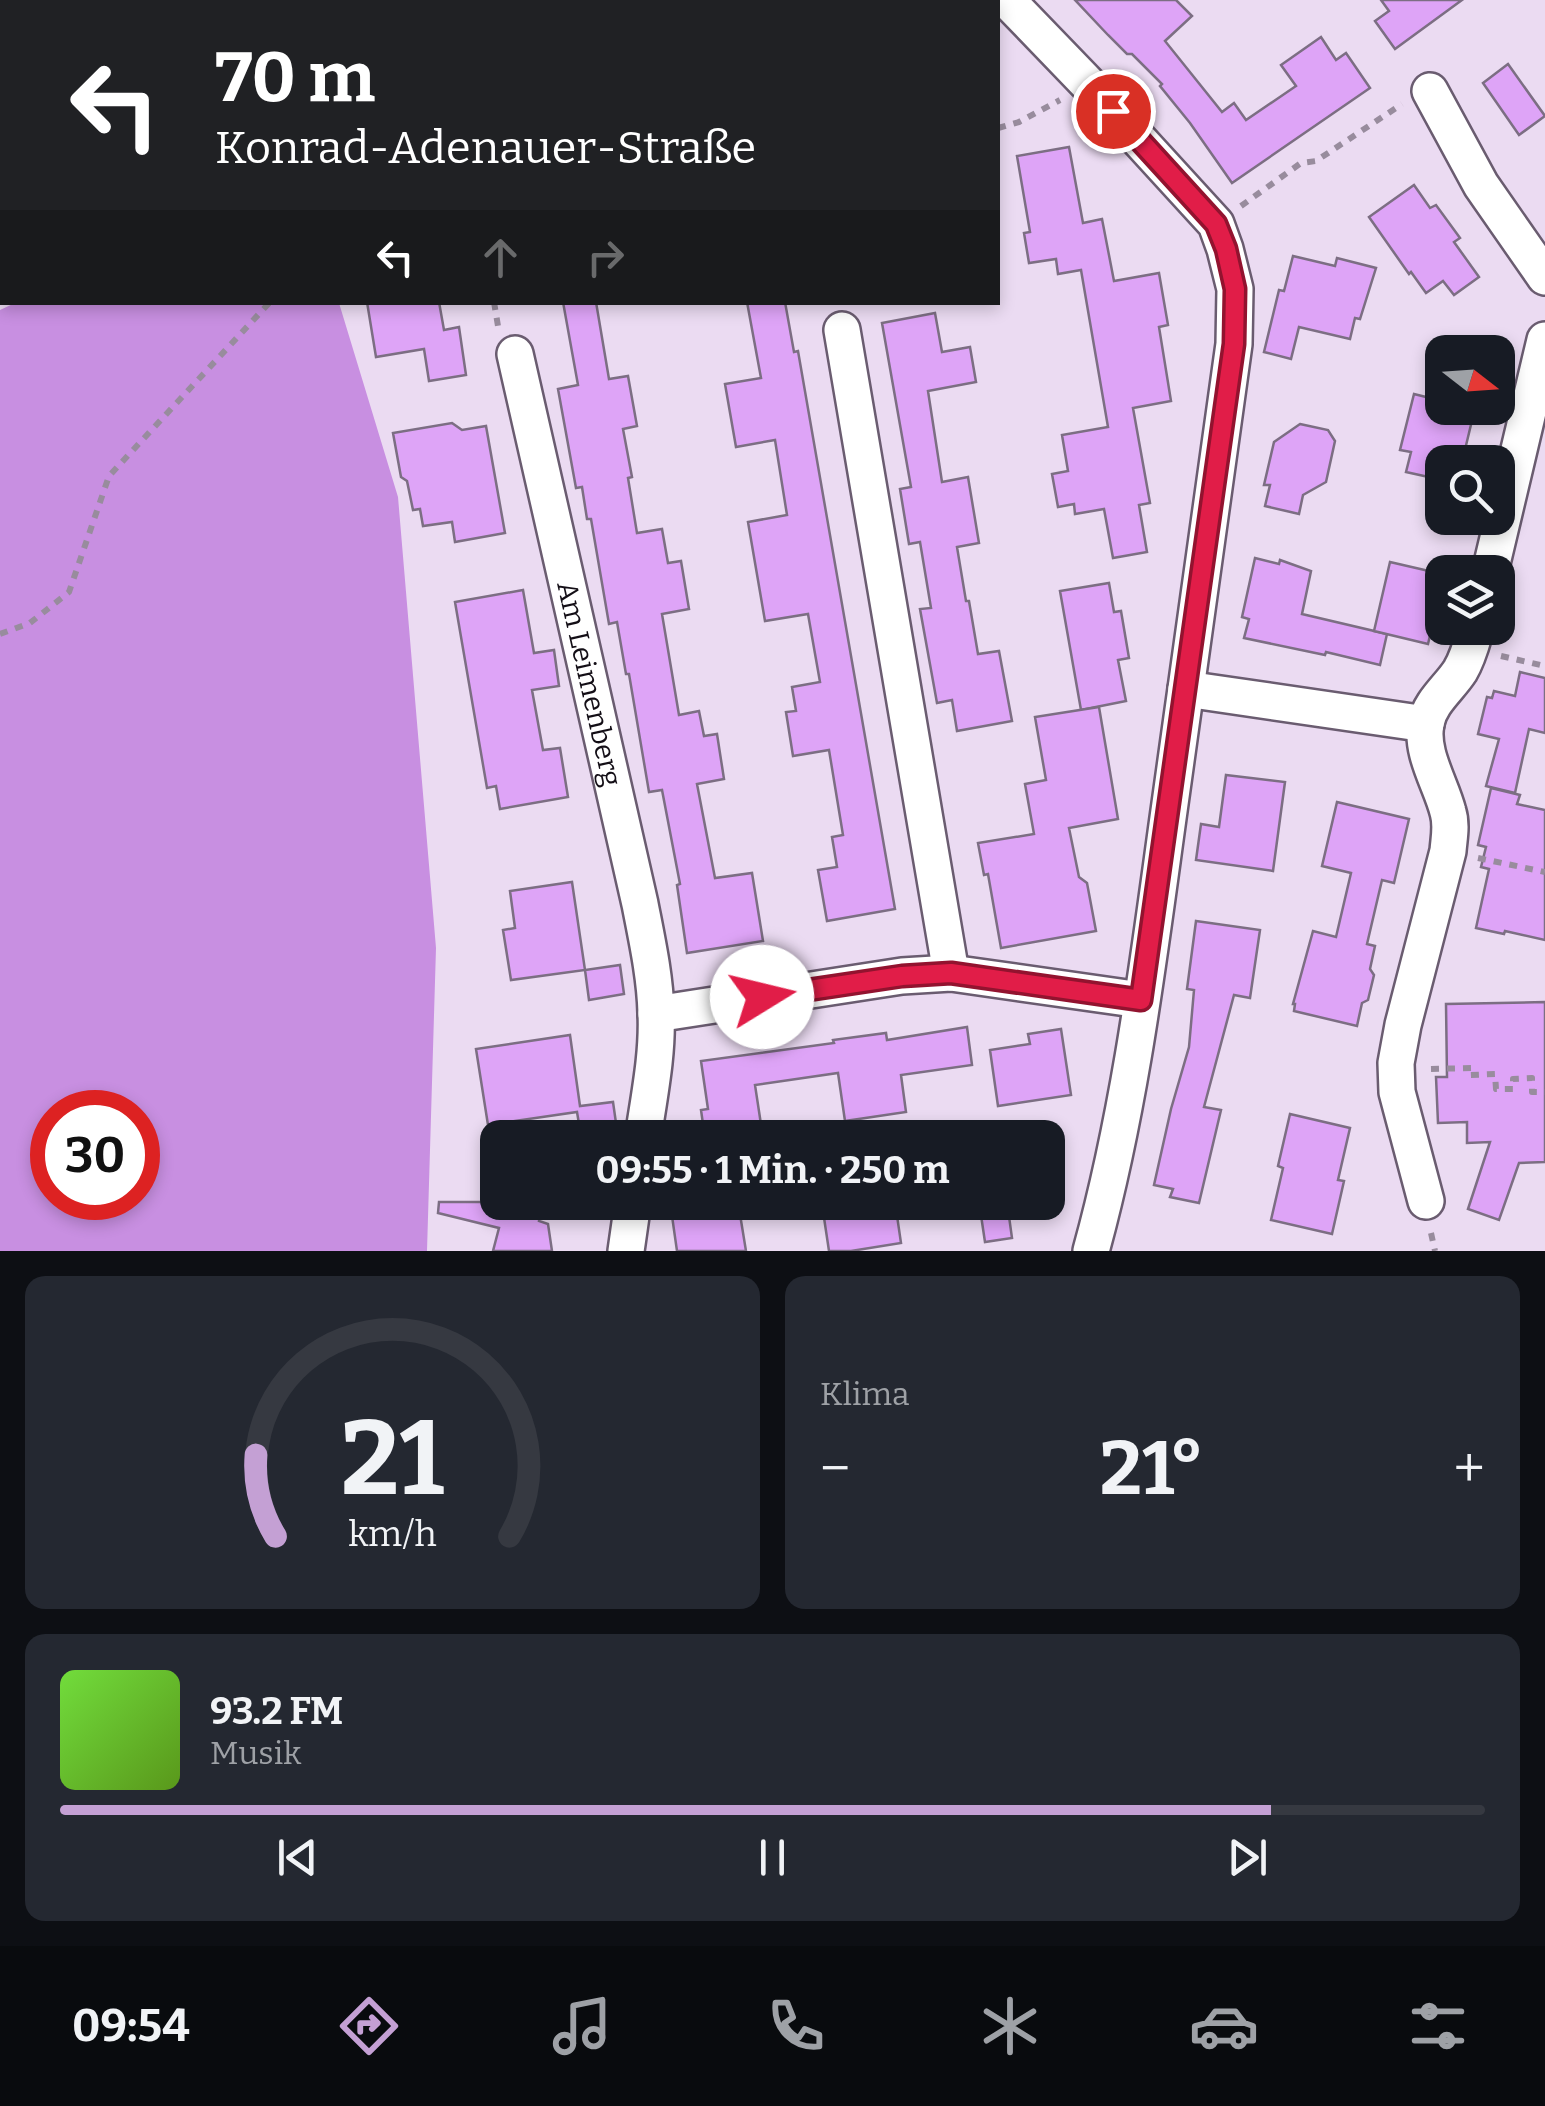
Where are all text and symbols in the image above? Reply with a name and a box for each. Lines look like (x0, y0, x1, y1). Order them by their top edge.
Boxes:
text: 70 m (215, 36, 375, 120)
icon: left (50, 40, 180, 170)
pin (1071, 69, 1156, 154)
icon: arrive (1086, 84, 1141, 139)
text: Konrad-Adenauer-Straße (215, 121, 756, 175)
icon: left (368, 230, 423, 285)
icon: ahead (473, 230, 528, 285)
icon: right (578, 230, 633, 285)
north arrow (1425, 335, 1515, 425)
map controls (1425, 335, 1515, 645)
button: search (1425, 445, 1515, 535)
button: layers (1425, 555, 1515, 645)
street label: Am Leimenberg (550, 578, 629, 789)
position arrow (710, 945, 814, 1049)
speed limit sign: 30 (30, 1090, 160, 1220)
text: 09:55 · 1 Min. · 250 m (596, 1147, 949, 1193)
text: Klima (820, 1375, 909, 1413)
text: 21 (341, 1397, 444, 1522)
text: 21° (1100, 1424, 1204, 1514)
text: − (820, 1436, 850, 1502)
text: + (1454, 1436, 1485, 1502)
text: km/h (348, 1513, 437, 1555)
text: 93.2 FM (210, 1688, 343, 1734)
text: Musik (210, 1734, 301, 1772)
icon: previous (270, 1830, 325, 1885)
icon: pause (745, 1830, 800, 1885)
icon: next (1220, 1830, 1275, 1885)
icon: directions (334, 1991, 404, 2061)
icon: music (547, 1991, 617, 2061)
icon: phone (761, 1991, 831, 2061)
icon: climate (975, 1991, 1045, 2061)
icon: car (1189, 1991, 1259, 2061)
icon: filters (1403, 1991, 1473, 2061)
text: 09:54 (72, 1999, 190, 2053)

